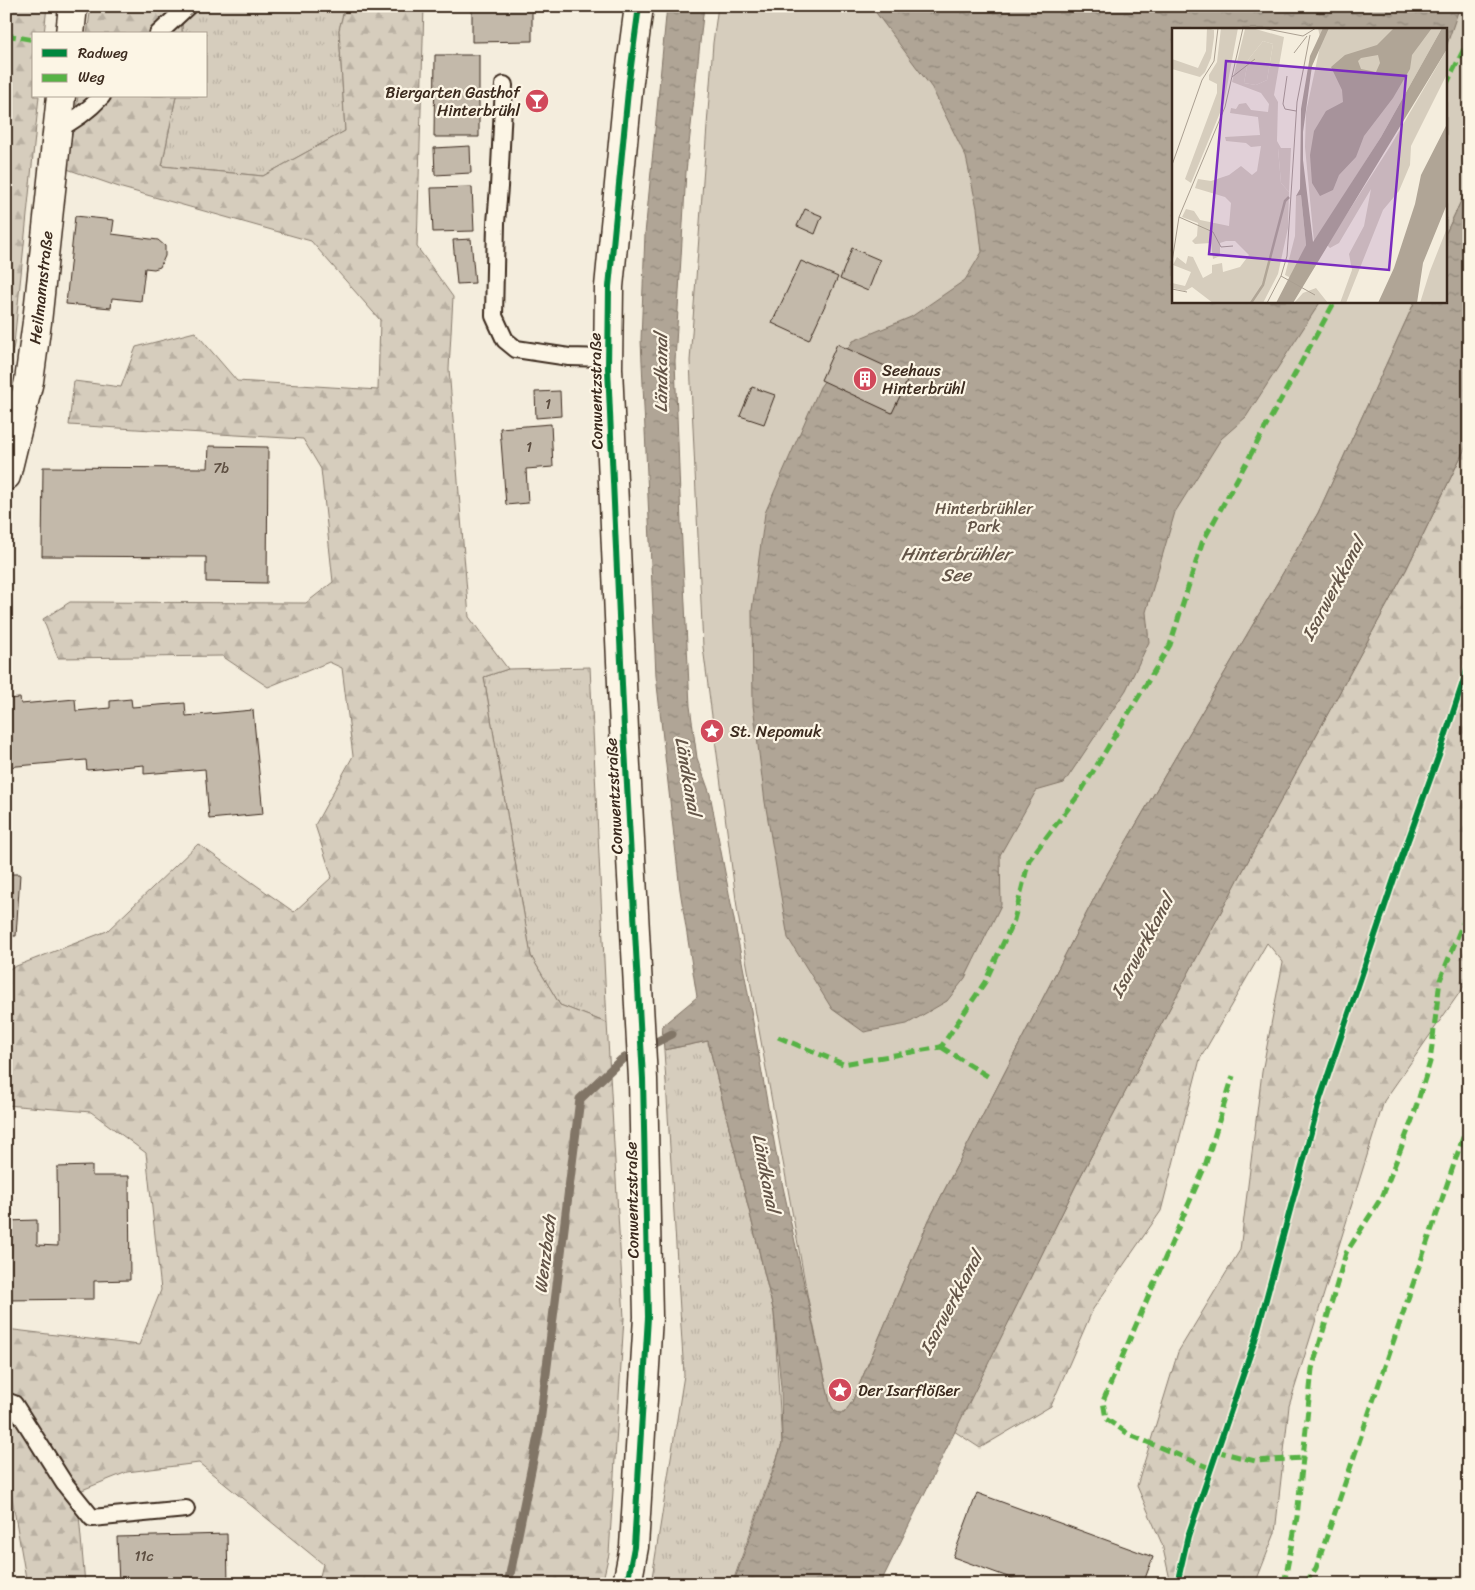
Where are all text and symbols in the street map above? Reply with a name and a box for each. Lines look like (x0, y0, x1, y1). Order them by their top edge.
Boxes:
inset map (1172, 28, 1448, 302)
legend (32, 32, 208, 98)
text: Radweg (78, 40, 128, 66)
text: Weg (78, 64, 105, 90)
place label: Biergarten Gasthof Hinterbrühl (385, 78, 522, 125)
bar icon: Biergarten Gasthof Hinterbrühl (524, 88, 550, 114)
street label: Heilmannstraße (20, 229, 61, 346)
water label: Ländkanal (645, 330, 677, 413)
street label: Conwentzstraße (580, 332, 612, 450)
place label: Seehaus Hinterbrühl (882, 356, 965, 403)
building icon: Seehaus Hinterbrühl (852, 366, 878, 392)
house number: 1 (545, 392, 551, 417)
house number: 1 (526, 435, 532, 460)
house number: 7b (213, 456, 229, 481)
park label: Hinterbrühler Park (935, 494, 1034, 541)
water label: Isarwerkkanal (1292, 528, 1375, 647)
water label: Hinterbrühler See (901, 538, 1015, 591)
place label: St. Nepomuk (730, 717, 822, 746)
place icon: St. Nepomuk (699, 718, 725, 744)
water label: Ländkanal (665, 734, 711, 821)
street label: Conwentzstraße (596, 737, 632, 855)
water label: Isarwerkkanal (1101, 885, 1184, 1004)
water label: Ländkanal (743, 1131, 790, 1219)
street label: Conwentzstraße (616, 1141, 648, 1259)
water label: Wenzbach (524, 1212, 566, 1295)
water label: Isarwerkkanal (910, 1242, 993, 1361)
place label: Der Isarflößer (858, 1376, 961, 1405)
place icon: Der Isarflößer (827, 1377, 853, 1403)
house number: 11c (135, 1544, 154, 1569)

